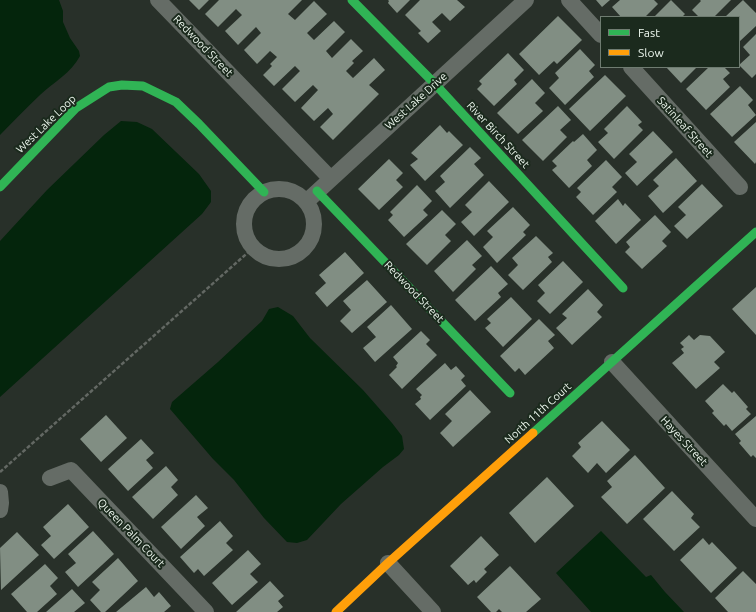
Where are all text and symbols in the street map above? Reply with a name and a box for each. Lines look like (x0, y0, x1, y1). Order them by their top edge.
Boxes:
street label: Redwood Street (170, 12, 236, 80)
legend (600, 16, 740, 68)
text: Fast (638, 26, 660, 39)
text: Slow (638, 46, 664, 59)
street label: West Lake Drive (382, 70, 450, 132)
street label: West Lake Loop (13, 92, 79, 156)
street label: Satinleaf Street (654, 94, 716, 160)
street label: River Birch Street (464, 99, 532, 171)
street label: Redwood Street (381, 258, 447, 326)
street label: North 11th Court (502, 380, 574, 446)
street label: Hayes Street (658, 414, 710, 468)
street label: Queen Palm Court (95, 496, 167, 570)

